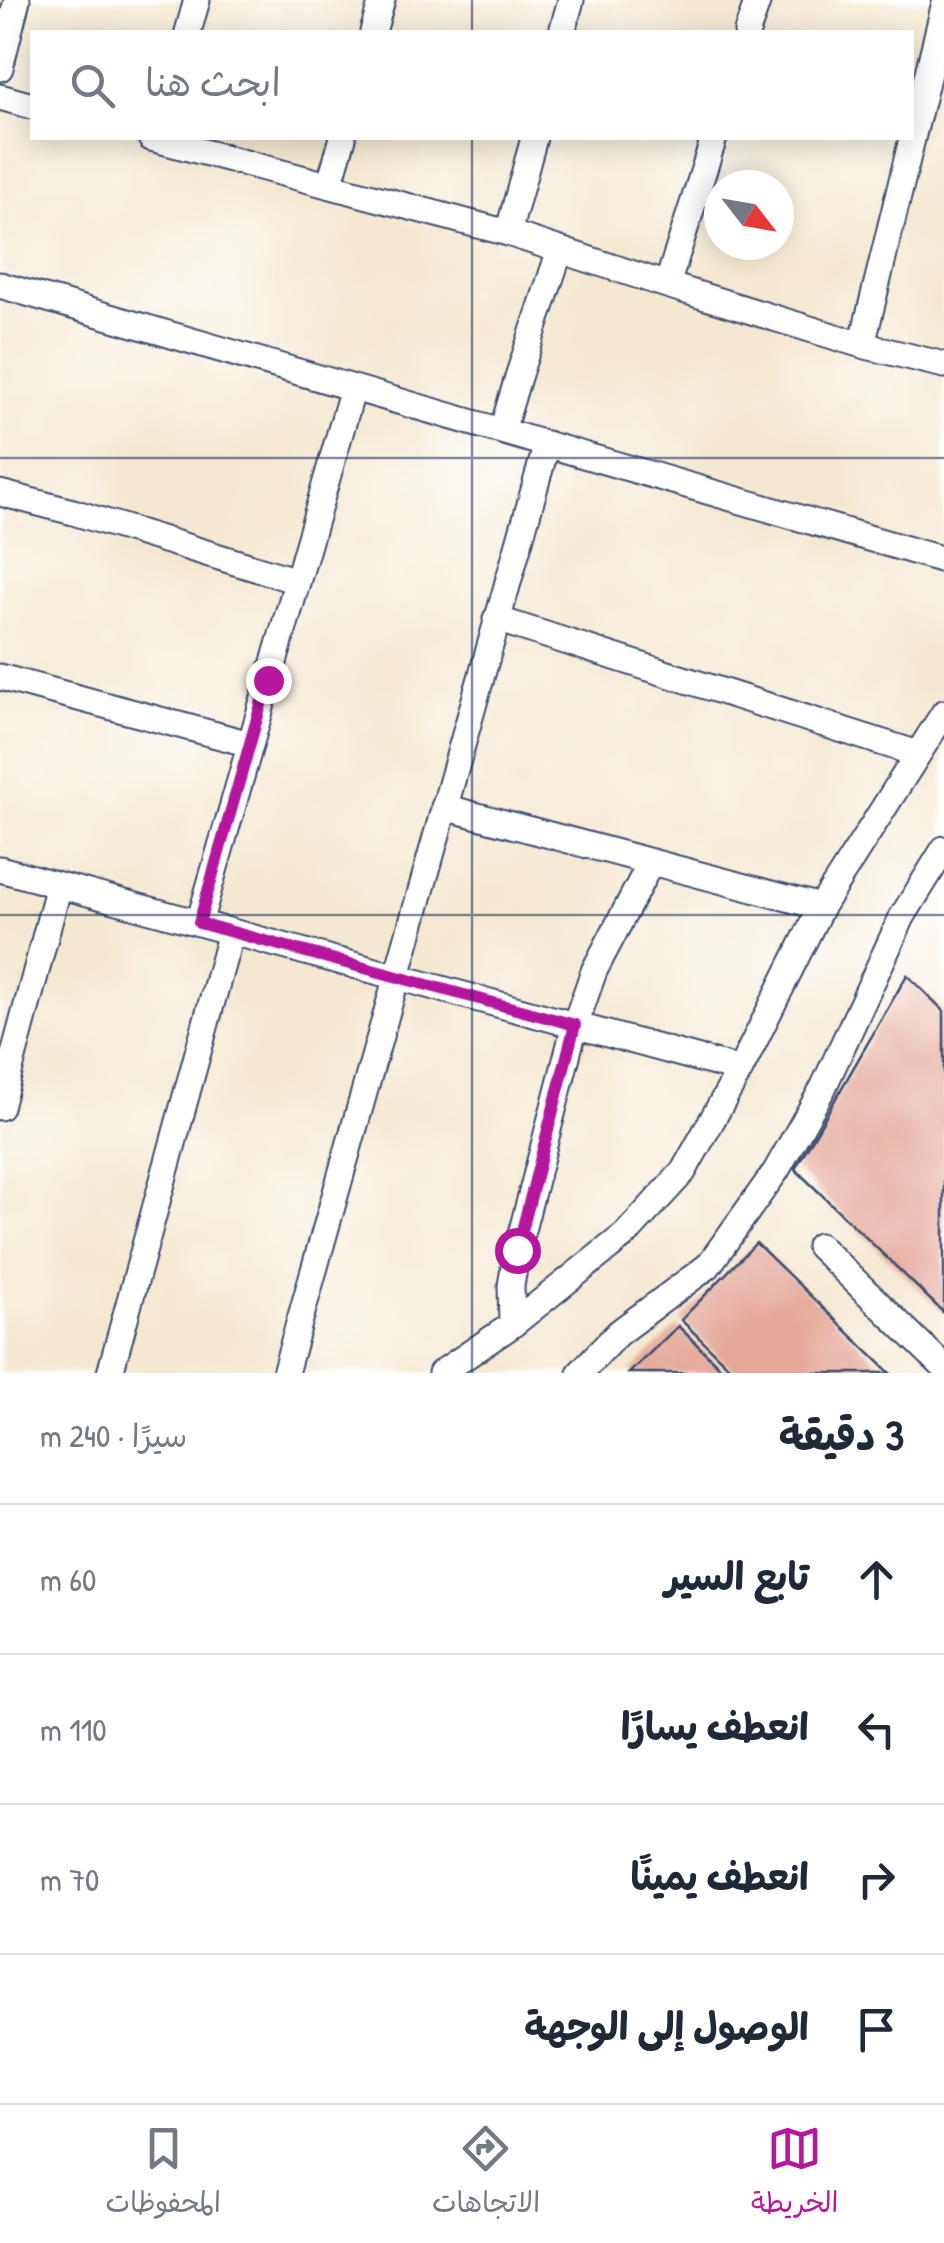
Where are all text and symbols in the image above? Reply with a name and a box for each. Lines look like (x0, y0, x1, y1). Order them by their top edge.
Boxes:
search box (30, 30, 914, 140)
text: ابحث هنا (145, 56, 281, 108)
icon: search (65, 58, 120, 113)
north arrow (704, 170, 794, 260)
route end (246, 658, 292, 704)
route start (495, 1228, 541, 1274)
text: 3 دقيقة (779, 1406, 904, 1463)
text: سيرًا · 240 m (40, 1414, 187, 1457)
text: تابع السير (665, 1550, 809, 1602)
icon: ahead (849, 1552, 904, 1607)
text: 60 m (40, 1558, 96, 1601)
text: انعطف يسارًا (621, 1700, 809, 1752)
icon: left (849, 1702, 904, 1757)
text: 110 m (40, 1708, 107, 1751)
text: انعطف يمينًا (631, 1850, 809, 1902)
icon: right (849, 1852, 904, 1907)
text: 70 m (40, 1858, 99, 1901)
text: الوصول إلى الوجهة (524, 2000, 809, 2052)
icon: arrive (849, 2002, 904, 2057)
tab: المحفوظات (106, 2121, 221, 2227)
tab: الاتجاهات (432, 2121, 540, 2227)
tab: الخريطة (751, 2121, 838, 2227)

